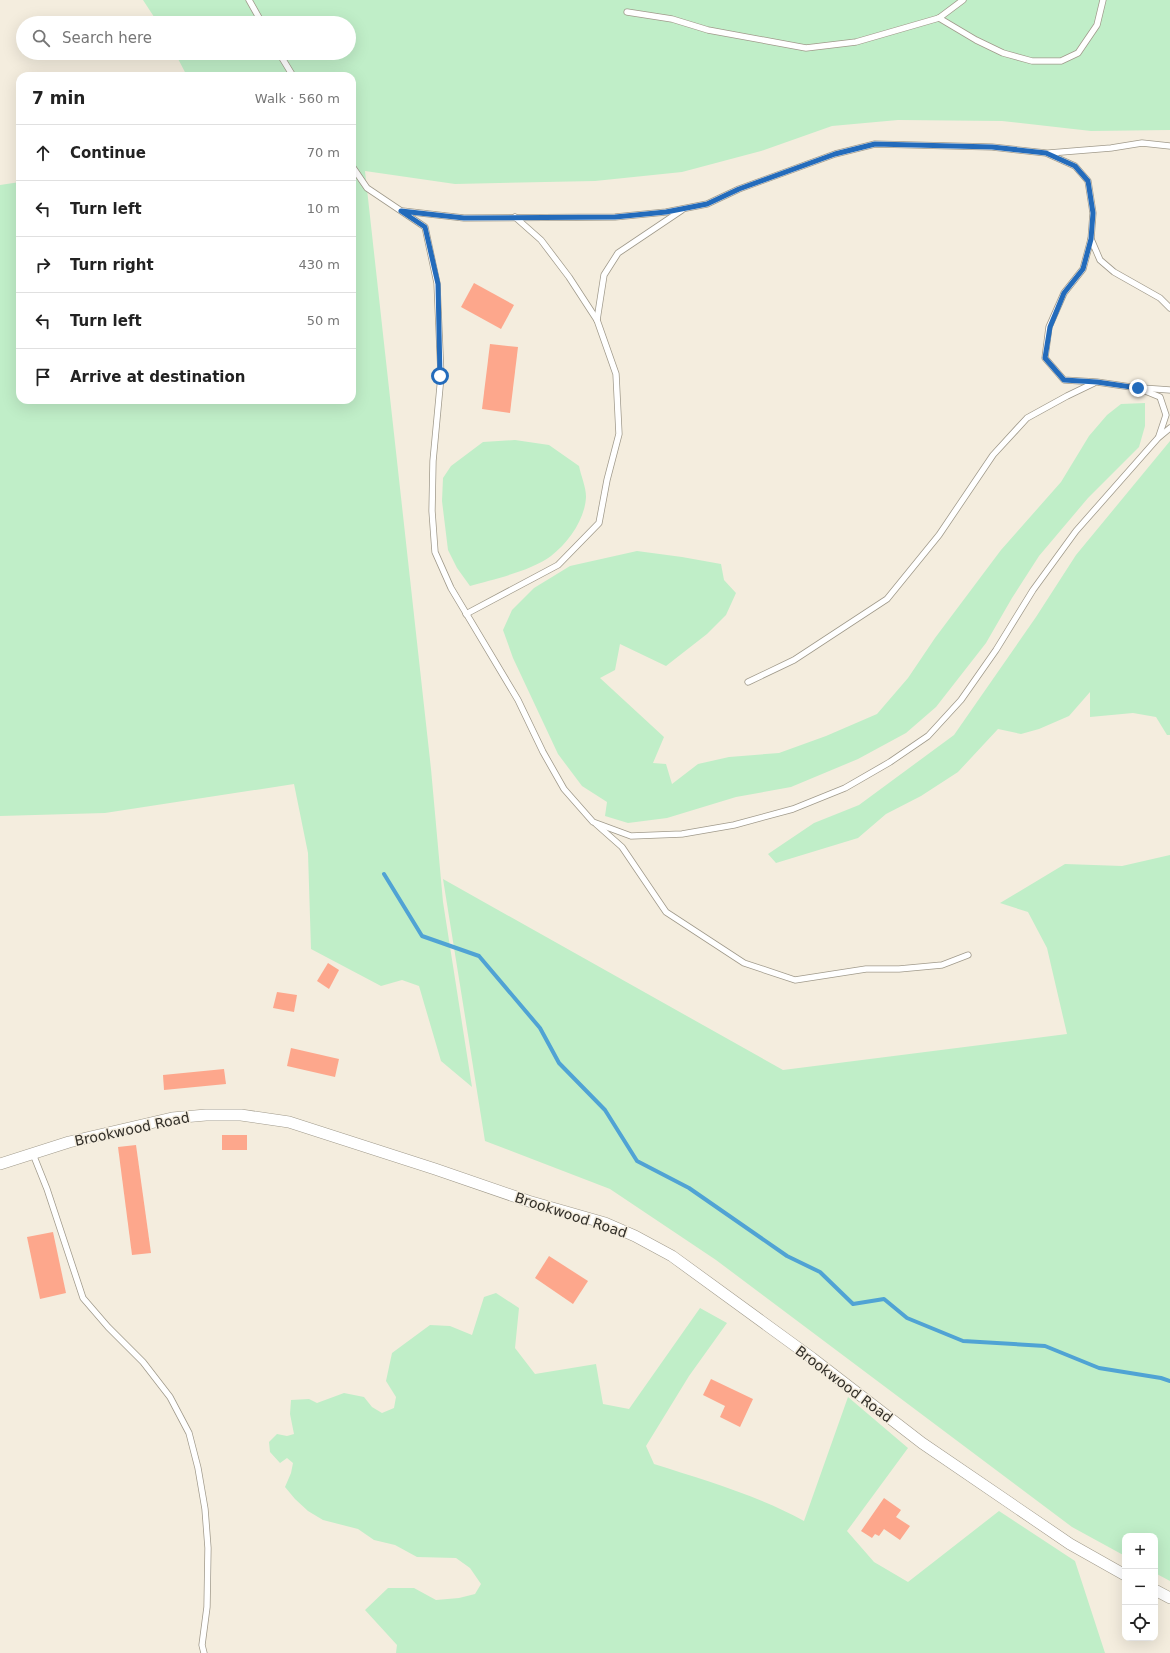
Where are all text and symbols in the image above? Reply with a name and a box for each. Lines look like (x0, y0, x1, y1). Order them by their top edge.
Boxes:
search box (16, 16, 356, 60)
icon: search (30, 27, 52, 49)
text: Search here (62, 29, 152, 47)
text: 7 min (32, 88, 85, 108)
text: Walk · 560 m (255, 91, 340, 106)
icon: ahead (32, 142, 54, 164)
text: Continue (70, 144, 146, 162)
text: 70 m (307, 145, 340, 160)
icon: left (32, 198, 54, 220)
text: Turn left (70, 200, 142, 218)
text: 10 m (307, 201, 340, 216)
icon: right (32, 254, 54, 276)
text: Turn right (70, 256, 154, 274)
text: 430 m (298, 257, 340, 272)
icon: left (32, 310, 54, 332)
text: Turn left (70, 312, 142, 330)
text: 50 m (307, 313, 340, 328)
icon: arrive (32, 366, 54, 388)
route start (431, 367, 449, 385)
text: Arrive at destination (70, 368, 245, 386)
route end (1129, 379, 1147, 397)
street label: Brookwood Road (73, 1109, 191, 1149)
street label: Brookwood Road (513, 1189, 629, 1241)
street label: Brookwood Road (792, 1342, 896, 1426)
map controls (1122, 1533, 1158, 1641)
button: + (1122, 1533, 1158, 1569)
button: − (1122, 1569, 1158, 1605)
button: locate (1122, 1605, 1158, 1641)

